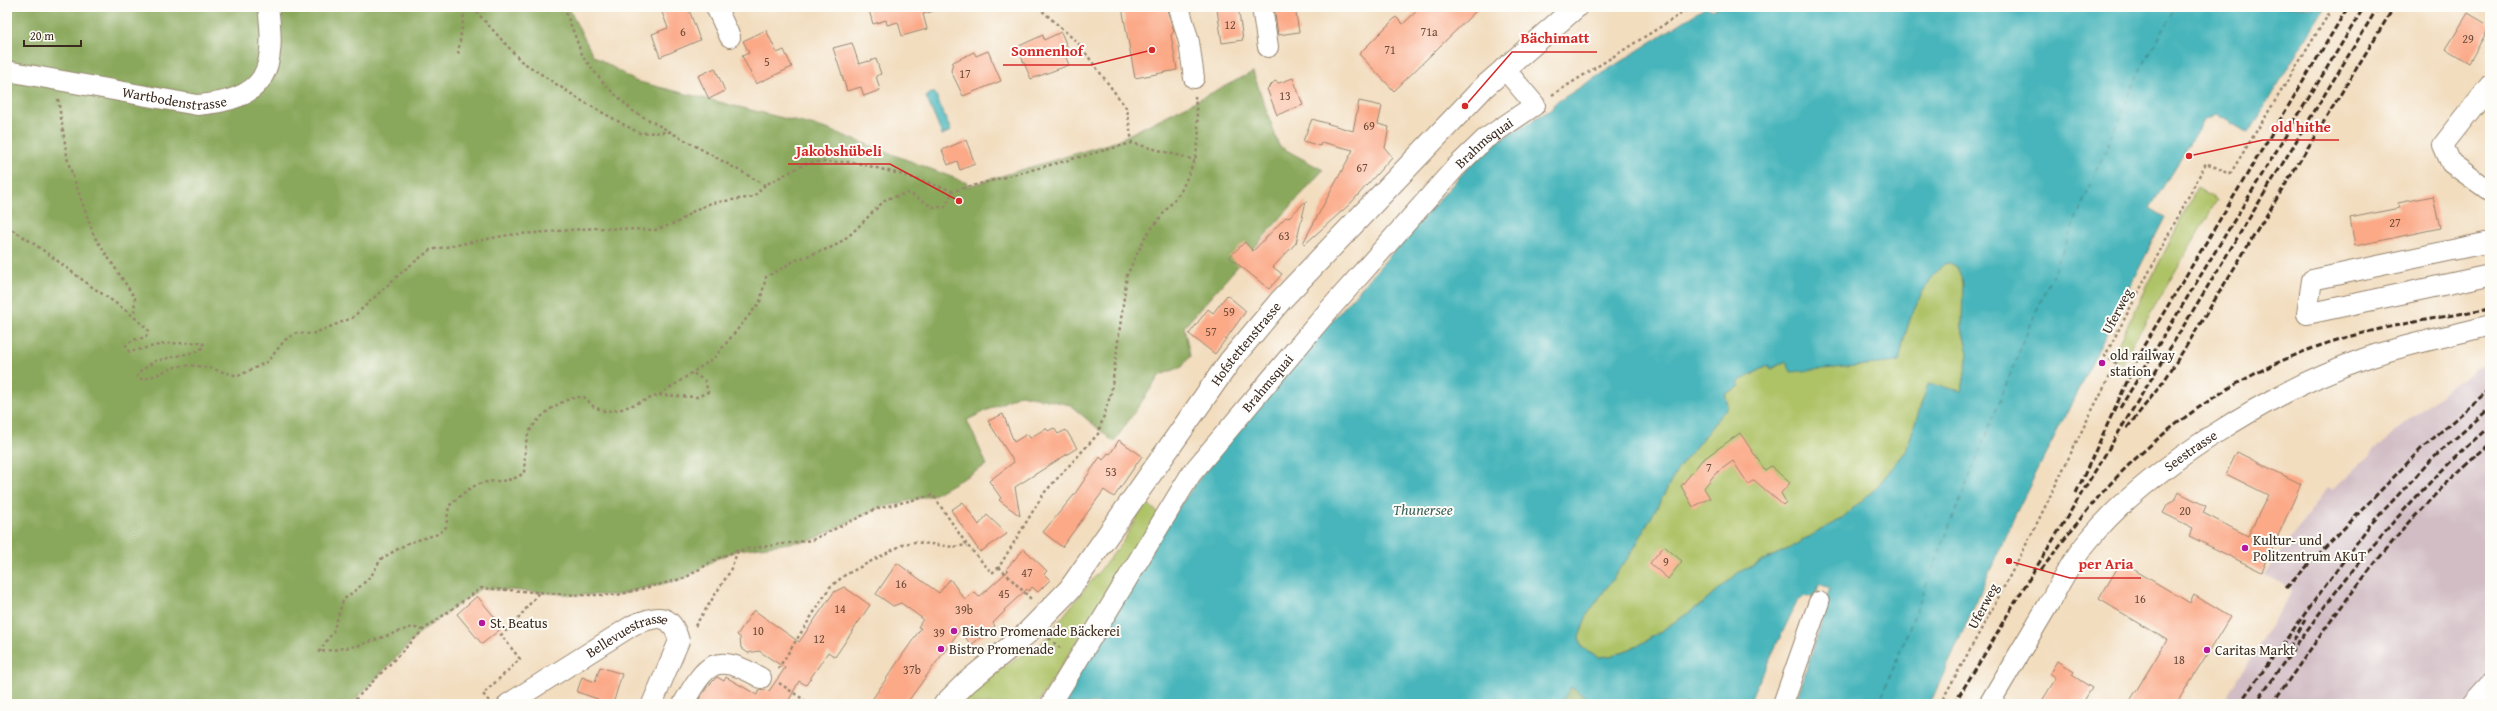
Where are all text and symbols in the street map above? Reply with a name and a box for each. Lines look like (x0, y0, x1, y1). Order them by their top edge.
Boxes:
house number: 12 (1224, 16, 1236, 33)
scale bar (24, 22, 81, 48)
house number: 6 (680, 23, 686, 40)
house number: 71a (1420, 23, 1438, 40)
callout: Bächimatt (1512, 25, 1597, 52)
text: 20 m (30, 27, 54, 44)
text: Bächimatt (1520, 27, 1590, 48)
house number: 29 (2462, 30, 2474, 47)
callout: Sonnenhof (1003, 38, 1091, 65)
text: Sonnenhof (1011, 40, 1085, 61)
house number: 71 (1384, 41, 1396, 58)
house number: 5 (764, 53, 770, 70)
house number: 17 (959, 65, 971, 82)
street label: Wartbodenstrasse (121, 82, 229, 115)
house number: 13 (1279, 87, 1291, 104)
street label: Brahmsquai (1450, 113, 1517, 173)
callout: old hithe (2263, 113, 2339, 140)
text: old hithe (2271, 116, 2331, 137)
house number: 69 (1363, 117, 1375, 134)
callout: Jakobshübeli (788, 137, 890, 164)
text: Jakobshübeli (793, 140, 882, 161)
house number: 67 (1356, 159, 1368, 176)
house number: 27 (2389, 214, 2401, 231)
house number: 63 (1278, 227, 1290, 244)
street label: Uferweg (2097, 285, 2137, 337)
street label: Hofstettenstrasse (1206, 297, 1286, 390)
house number: 59 (1223, 303, 1235, 320)
house number: 57 (1205, 323, 1217, 340)
place label: old railway station (2110, 345, 2175, 381)
street label: Brahmsquai (1237, 350, 1298, 417)
marker: old railway station (2097, 358, 2107, 368)
street label: Seestrasse (2160, 425, 2221, 476)
house number: 7 (1706, 459, 1712, 476)
house number: 53 (1105, 463, 1117, 480)
water label: Thunersee (1393, 499, 1453, 520)
house number: 20 (2179, 502, 2191, 519)
place label: Kultur- und Politzentrum AKuT (2253, 530, 2366, 566)
marker: Kultur- und Politzentrum AKuT (2240, 543, 2250, 553)
callout: per Aria (2070, 551, 2141, 578)
house number: 9 (1663, 553, 1669, 570)
text: per Aria (2079, 553, 2134, 574)
house number: 47 (1021, 564, 1033, 581)
house number: 16 (895, 575, 907, 592)
street label: Uferweg (1963, 580, 2003, 632)
house number: 45 (998, 585, 1010, 602)
house number: 16 (2134, 590, 2146, 607)
house number: 14 (834, 600, 846, 617)
house number: 39b (955, 601, 973, 618)
street label: Bellevuestrasse (582, 608, 672, 662)
place label: St. Beatus (490, 613, 547, 633)
marker: St. Beatus (477, 618, 487, 628)
place label: Bistro Promenade Bäckerei (962, 621, 1120, 641)
house number: 10 (752, 622, 764, 639)
house number: 39 (933, 624, 945, 641)
marker: Bistro Promenade Bäckerei (949, 626, 959, 636)
house number: 12 (813, 630, 825, 647)
place label: Bistro Promenade (949, 639, 1054, 659)
place label: Caritas Markt (2215, 640, 2295, 660)
marker: Bistro Promenade (936, 644, 946, 654)
marker: Caritas Markt (2202, 645, 2212, 655)
house number: 18 (2173, 651, 2185, 668)
house number: 37b (903, 661, 921, 678)

